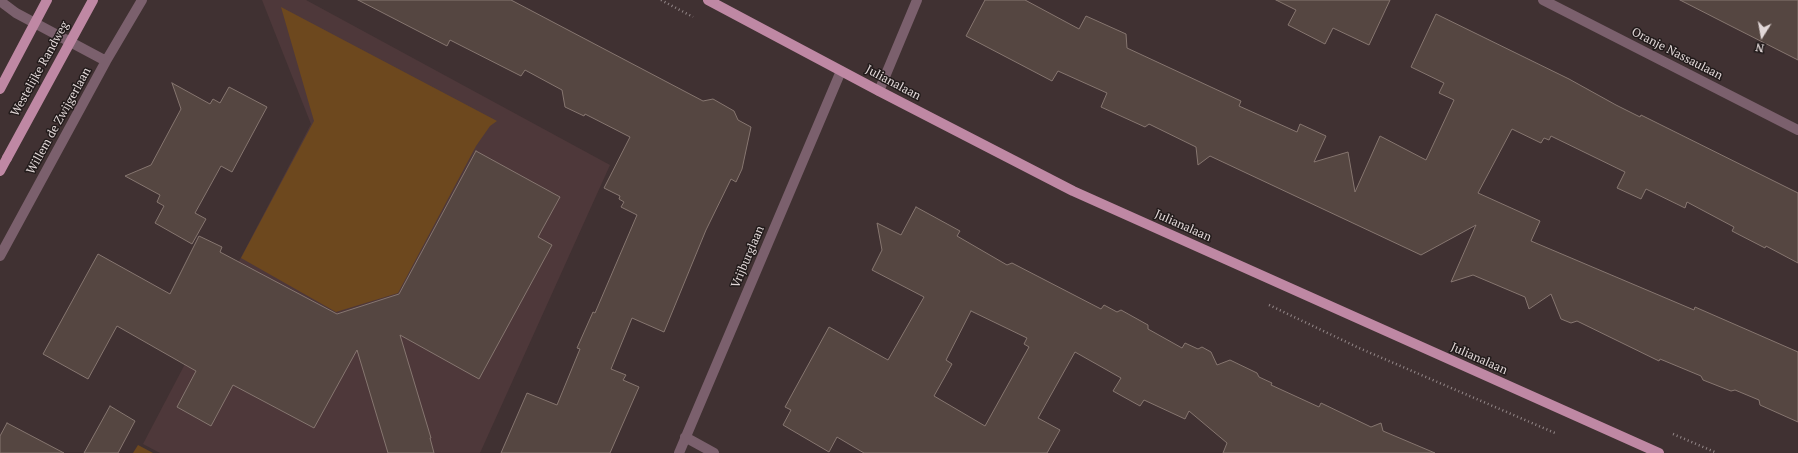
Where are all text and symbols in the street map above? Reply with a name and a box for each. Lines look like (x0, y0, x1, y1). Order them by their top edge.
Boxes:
north arrow (1742, 16, 1782, 56)
street label: Westelijke Randweg (8, 19, 72, 119)
street label: Oranje Nassaulaan (1629, 25, 1725, 83)
text: N (1754, 40, 1765, 55)
street label: Julianalaan (863, 62, 923, 104)
street label: Willem de Zwijgerlaan (24, 65, 94, 177)
street label: Julianalaan (1153, 207, 1213, 245)
street label: Vrijburglaan (728, 224, 768, 290)
street label: Julianalaan (1449, 340, 1509, 378)

